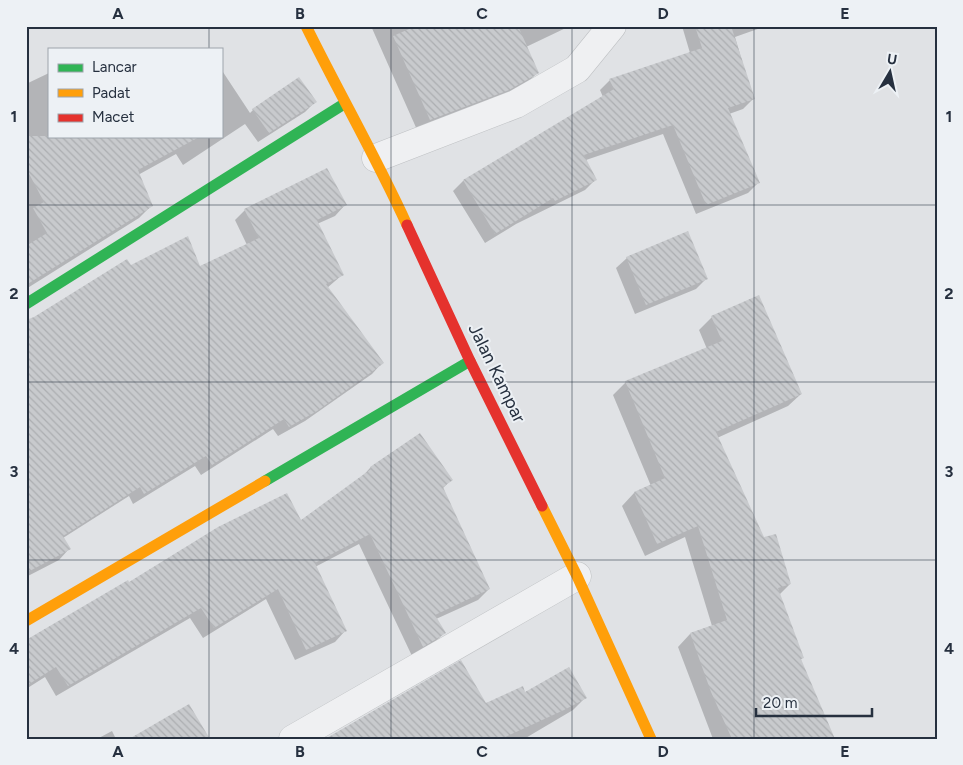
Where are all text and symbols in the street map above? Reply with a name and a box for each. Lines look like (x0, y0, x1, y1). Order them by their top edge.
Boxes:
text: A (112, 4, 124, 23)
text: B (295, 4, 305, 23)
text: C (476, 4, 488, 23)
text: D (657, 4, 669, 23)
text: E (840, 4, 850, 23)
legend (48, 48, 222, 138)
north arrow (866, 48, 916, 98)
text: U (886, 50, 898, 69)
text: Lancar (92, 58, 137, 76)
text: Padat (92, 84, 131, 102)
text: 1 (11, 107, 17, 126)
text: 1 (946, 107, 952, 126)
text: Macet (92, 108, 135, 126)
text: 2 (9, 284, 19, 303)
text: 2 (944, 284, 954, 303)
street label: Jalan Kampar (464, 320, 530, 426)
text: 3 (10, 462, 19, 481)
text: 3 (945, 462, 954, 481)
text: 4 (9, 639, 19, 658)
text: 4 (944, 639, 954, 658)
scale bar (756, 685, 872, 717)
text: 20 m (763, 694, 797, 712)
text: A (112, 742, 124, 761)
text: B (295, 742, 305, 761)
text: C (476, 742, 488, 761)
text: D (657, 742, 669, 761)
text: E (840, 742, 850, 761)

